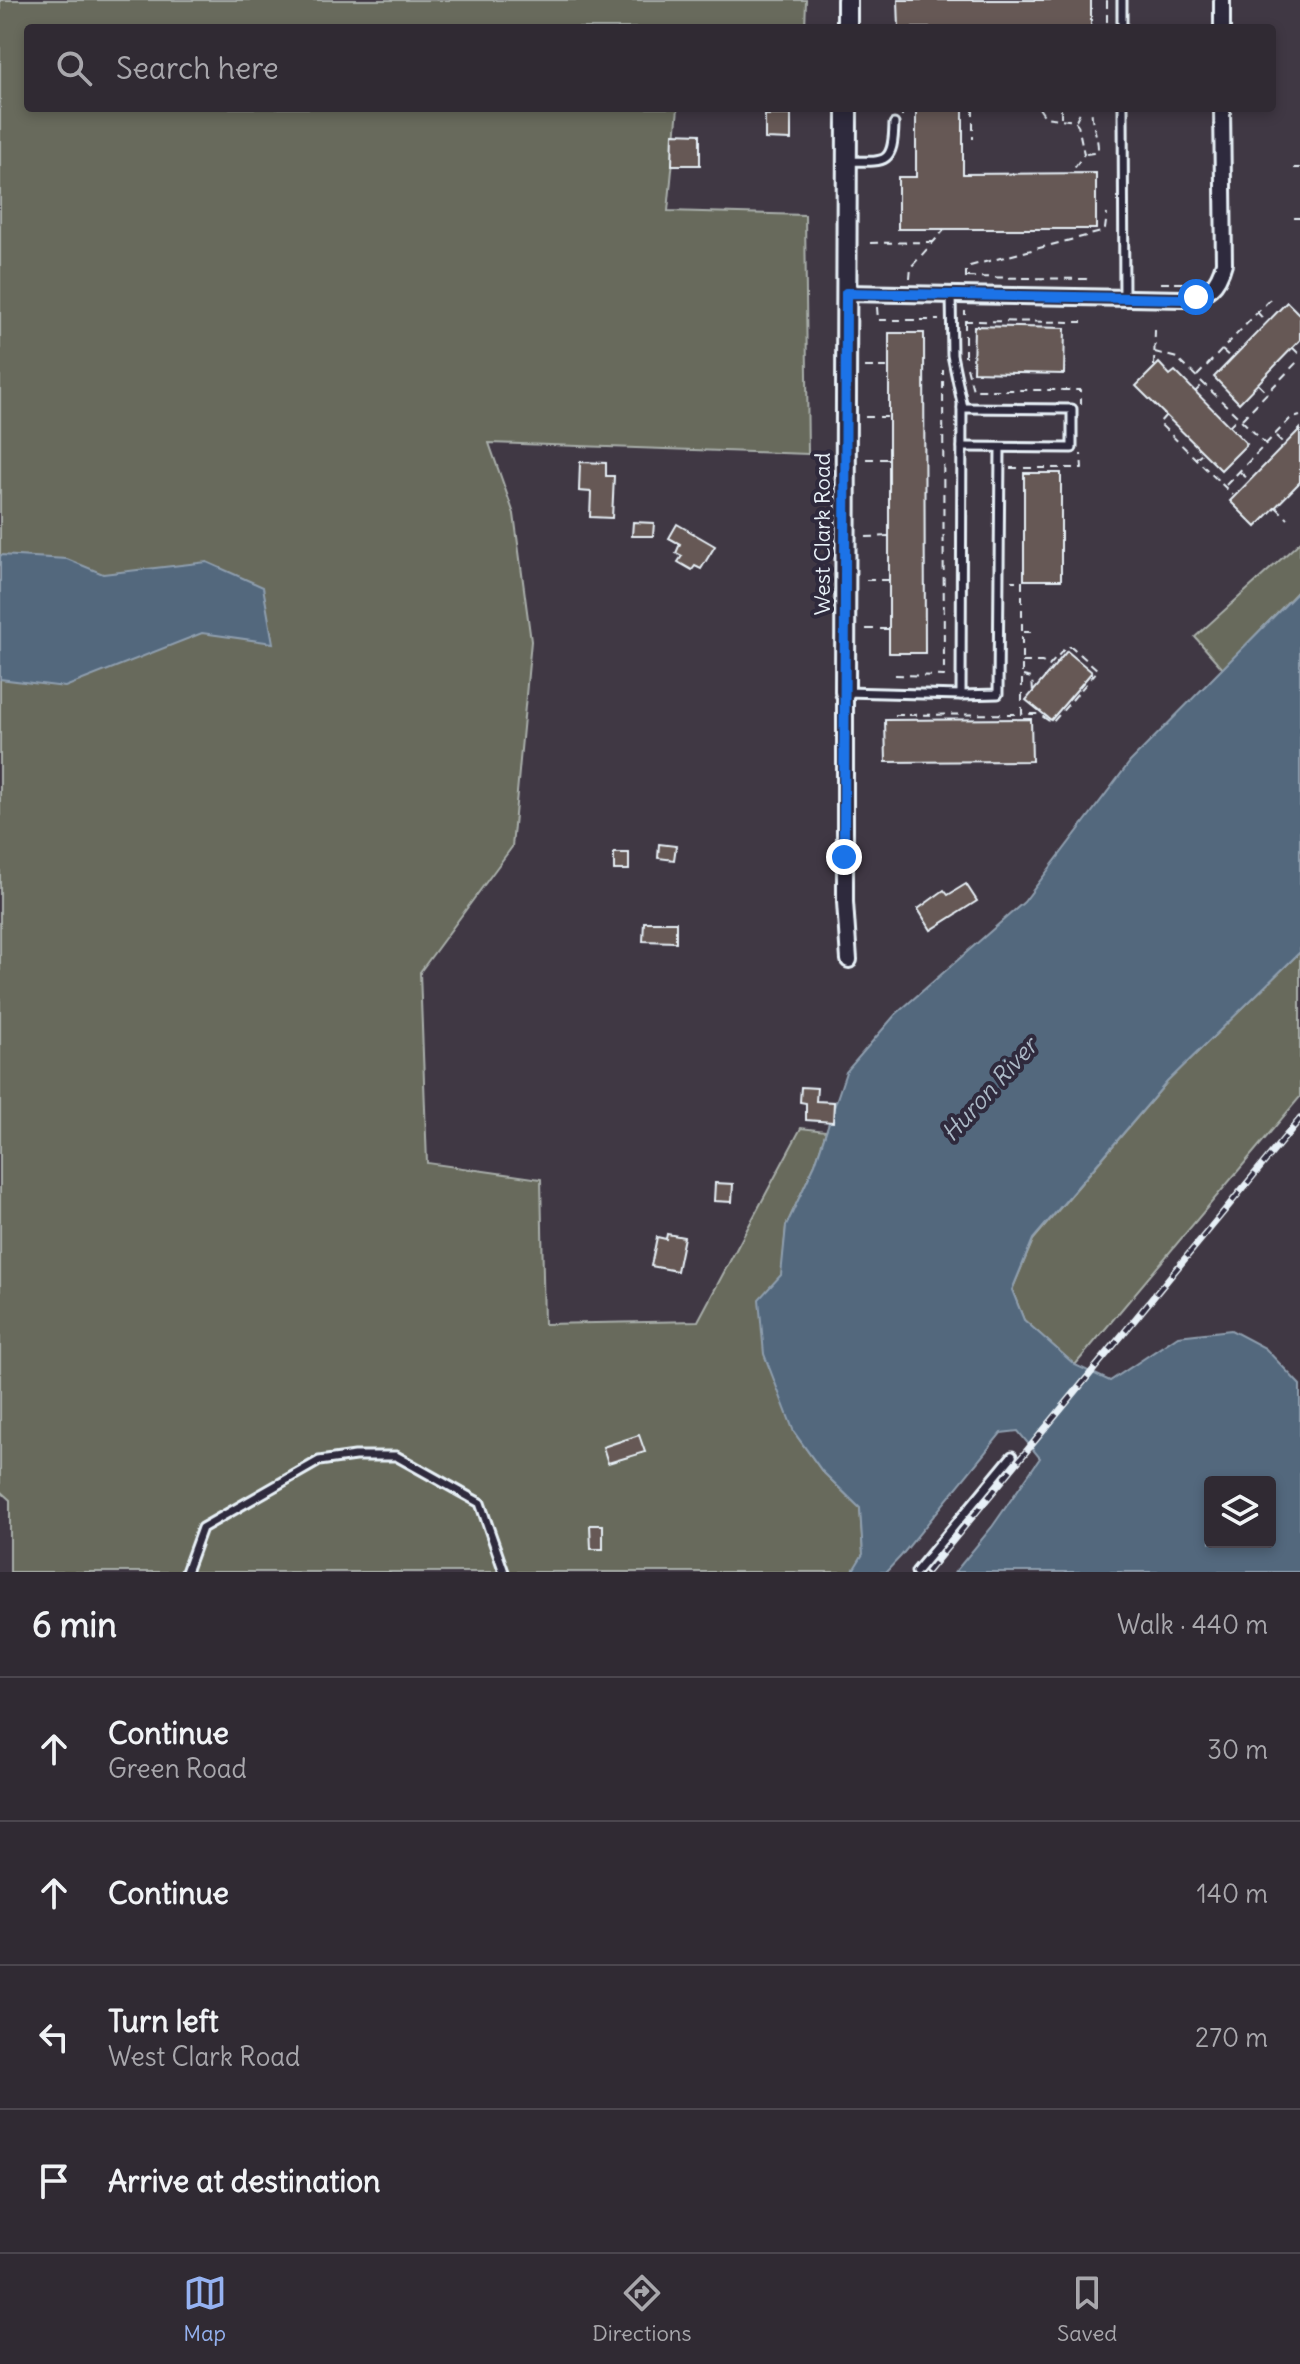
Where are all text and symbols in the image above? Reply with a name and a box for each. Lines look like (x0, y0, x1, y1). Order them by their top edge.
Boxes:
search box (24, 24, 1276, 112)
icon: search (52, 46, 96, 90)
text: Search here (116, 49, 279, 87)
route start (1178, 279, 1214, 315)
street label: West Clark Road (808, 453, 836, 615)
route end (826, 839, 862, 875)
water label: Huron River (935, 1029, 1045, 1147)
map controls (1204, 1476, 1276, 1548)
button: layers (1204, 1476, 1276, 1548)
text: 6 min (32, 1603, 117, 1646)
text: Walk · 440 m (1117, 1608, 1268, 1641)
text: Continue (108, 1714, 229, 1752)
icon: ahead (32, 1727, 76, 1771)
text: 30 m (1207, 1733, 1268, 1766)
text: Green Road (108, 1752, 247, 1785)
icon: ahead (32, 1871, 76, 1915)
text: Continue (108, 1874, 229, 1912)
text: 140 m (1197, 1877, 1268, 1910)
text: Turn left (108, 2002, 219, 2040)
icon: left (32, 2015, 76, 2059)
text: 270 m (1195, 2021, 1268, 2054)
text: West Clark Road (108, 2040, 300, 2073)
icon: arrive (32, 2159, 76, 2203)
text: Arrive at destination (108, 2162, 380, 2200)
tab: Map (183, 2271, 227, 2347)
tab: Directions (592, 2271, 692, 2347)
tab: Saved (1057, 2271, 1117, 2347)

